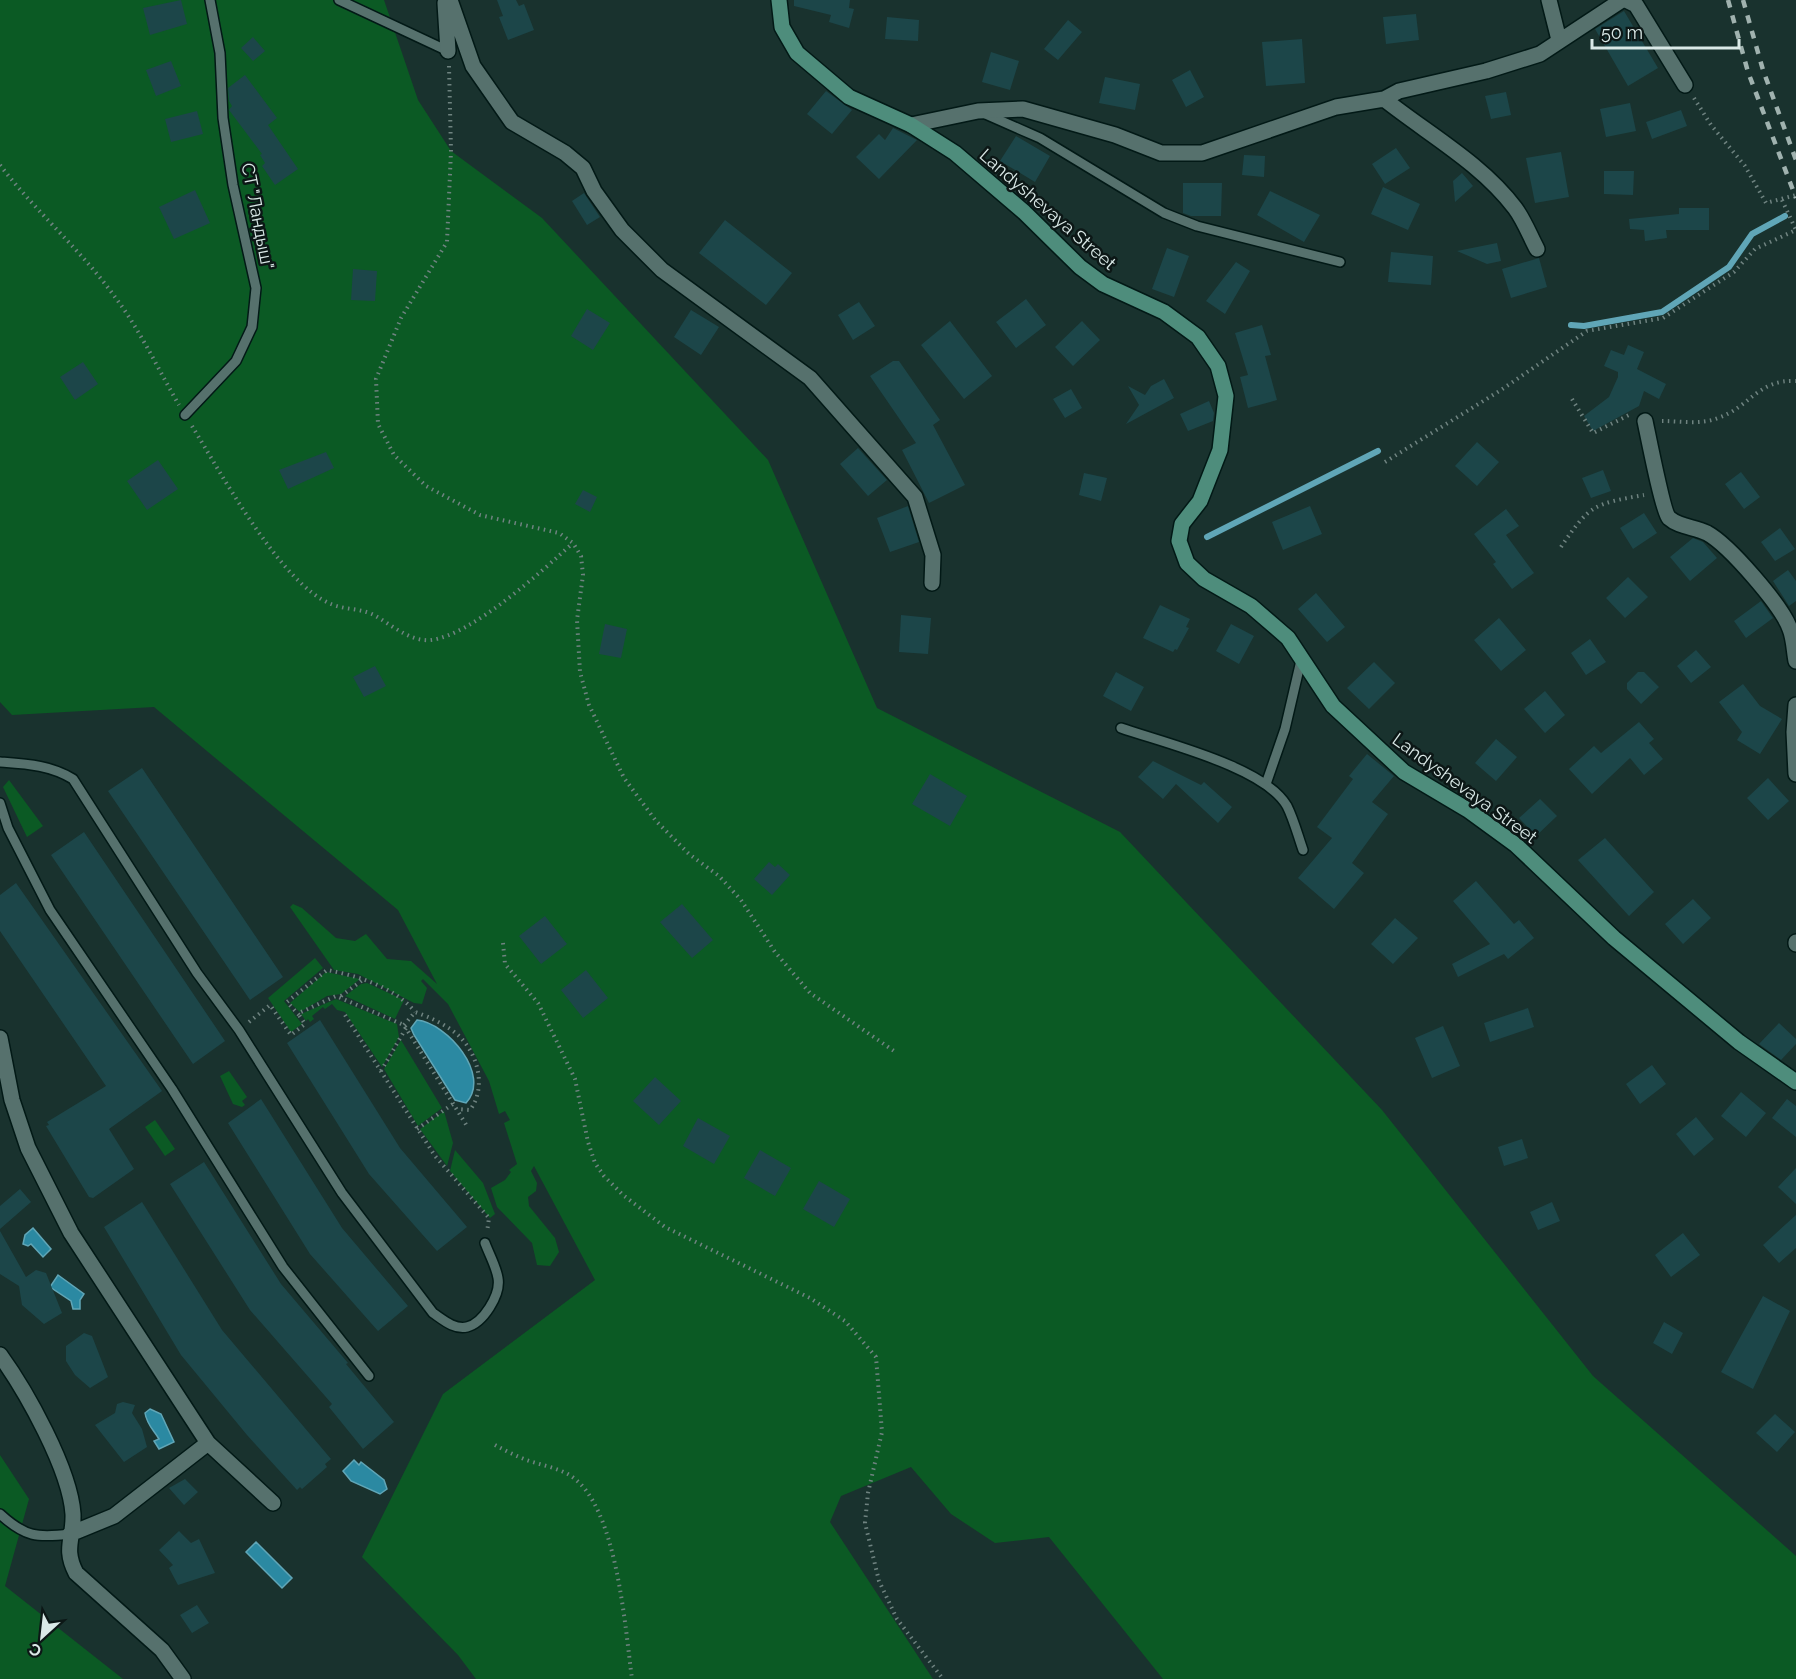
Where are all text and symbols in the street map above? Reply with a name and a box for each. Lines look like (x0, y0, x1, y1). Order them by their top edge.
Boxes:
scale bar (1592, 12, 1739, 50)
text: 50 m (1601, 22, 1643, 43)
street label: Landyshevaya Street (976, 144, 1120, 274)
street label: СТ "Ландыш" (237, 161, 279, 271)
street label: Landyshevaya Street (1389, 728, 1541, 848)
north arrow (12, 1607, 72, 1667)
text: С (26, 1639, 45, 1661)

